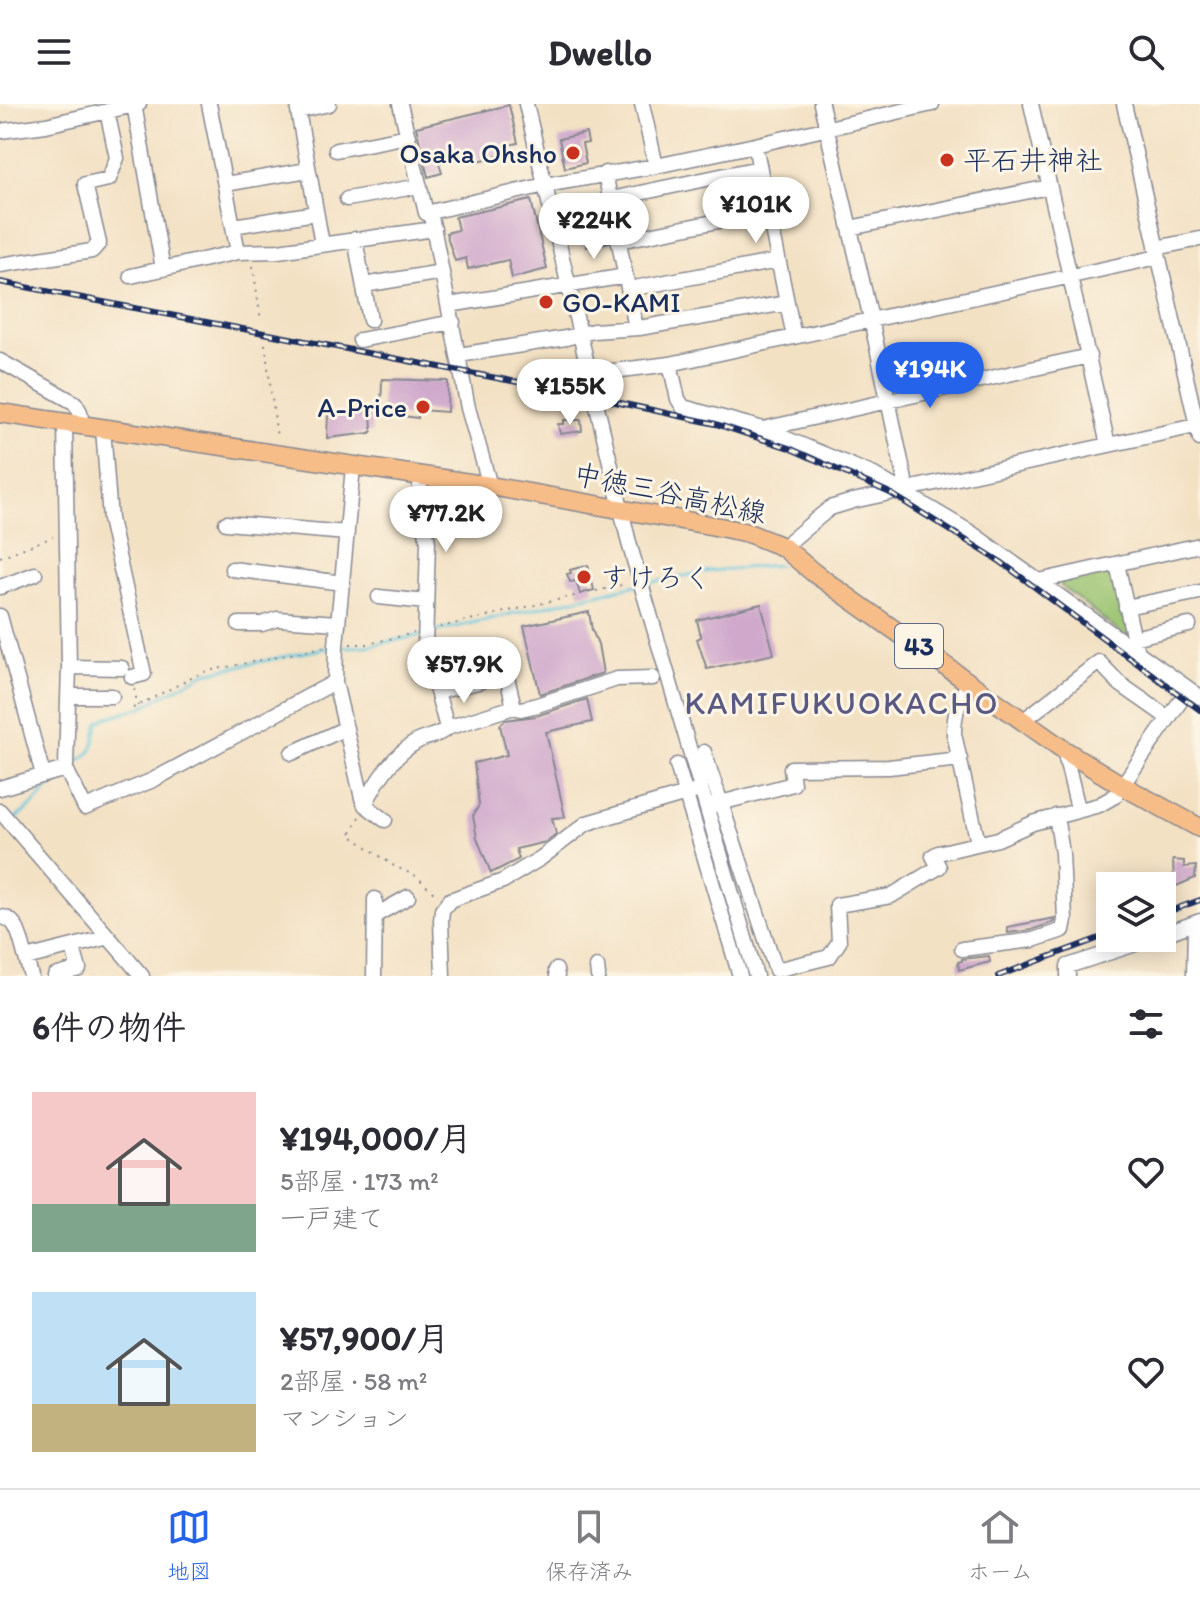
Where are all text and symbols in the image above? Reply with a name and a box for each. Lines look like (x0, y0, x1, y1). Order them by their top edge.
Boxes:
icon: menu (32, 30, 76, 74)
icon: search (1124, 30, 1168, 74)
text: Dwello (548, 31, 652, 74)
place label: Osaka Ohsho (399, 136, 557, 170)
place label: 平石井神社 (963, 143, 1103, 177)
marker: Osaka Ohsho (564, 144, 582, 162)
marker: 平石井神社 (938, 151, 956, 169)
pin: ¥101K (700, 177, 812, 245)
text: ¥101K (720, 187, 792, 219)
pin: ¥224K (538, 193, 650, 261)
text: ¥224K (557, 203, 631, 235)
place label: GO-KAMI (562, 285, 681, 319)
marker: GO-KAMI (537, 293, 555, 311)
pin: ¥194K (874, 342, 986, 410)
text: ¥194K (894, 352, 966, 384)
pin: ¥155K (514, 359, 626, 427)
text: ¥155K (535, 369, 605, 401)
place label: A-Price (318, 390, 407, 424)
marker: A-Price (414, 398, 432, 416)
street label: 中徳三谷高松線 (571, 456, 769, 530)
pin: ¥77.2K (381, 486, 511, 554)
text: ¥77.2K (407, 496, 485, 528)
place label: すけろく (600, 560, 711, 594)
marker: すけろく (575, 568, 593, 586)
road number: 43 (895, 624, 943, 668)
pin: ¥57.9K (399, 637, 529, 705)
text: ¥57.9K (425, 647, 503, 679)
district label: KAMIFUKUOKACHO (684, 684, 1000, 722)
map controls (1096, 872, 1176, 952)
button: layers (1096, 872, 1176, 952)
icon: filters (1124, 1002, 1168, 1046)
text: 6件の物件 (32, 1007, 186, 1048)
text: ¥194,000/月 (280, 1118, 472, 1159)
icon: home (96, 1124, 192, 1220)
icon: heart (1124, 1150, 1168, 1194)
text: 5部屋 · 173 m² (280, 1165, 439, 1197)
text: 一戸建て (280, 1202, 384, 1234)
text: ¥57,900/月 (280, 1318, 450, 1359)
icon: home (96, 1324, 192, 1420)
icon: heart (1124, 1350, 1168, 1394)
text: 2部屋 · 58 m² (280, 1365, 427, 1397)
text: マンション (280, 1402, 409, 1434)
tab: 地図 (167, 1505, 211, 1585)
tab: 保存済み (545, 1505, 633, 1585)
tab: ホーム (968, 1505, 1033, 1585)

